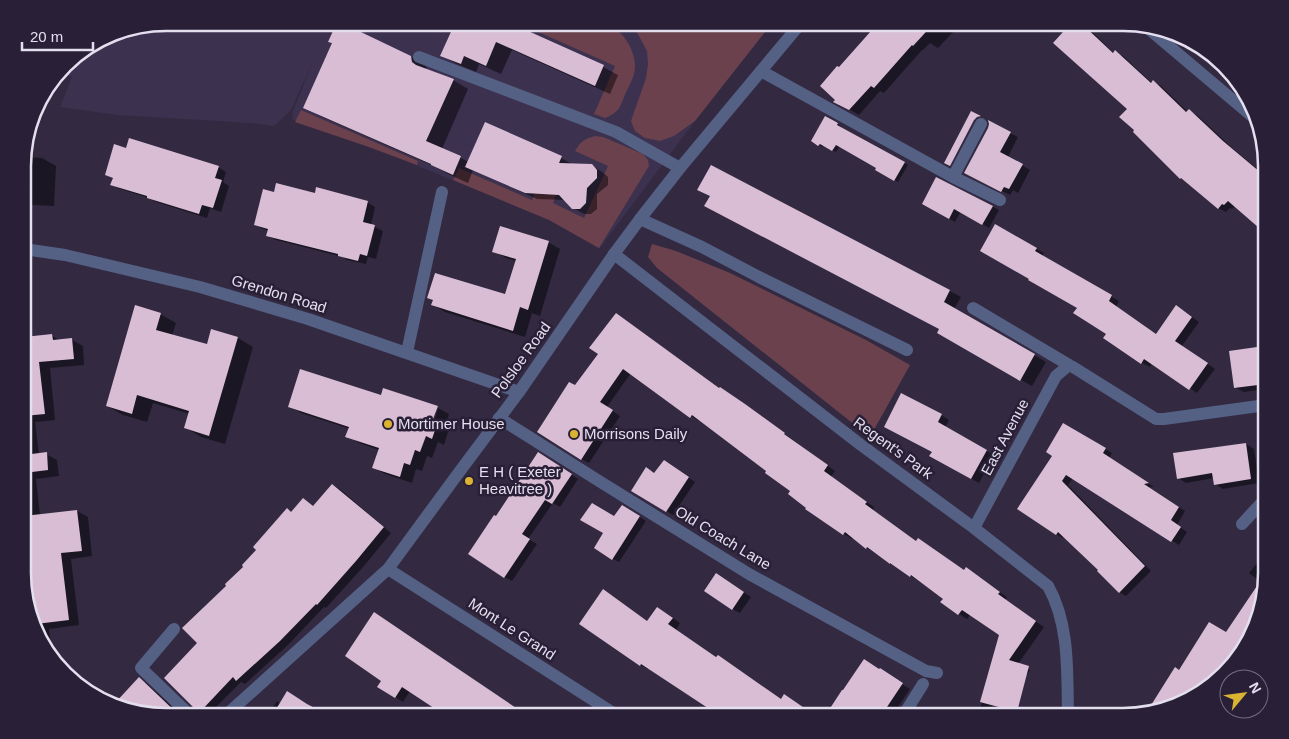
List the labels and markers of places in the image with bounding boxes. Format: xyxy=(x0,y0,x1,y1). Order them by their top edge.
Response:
place label: Mortimer House xyxy=(398,415,505,432)
marker: Mortimer House xyxy=(382,418,394,430)
place label: Morrisons Daily xyxy=(584,425,688,442)
marker: Morrisons Daily xyxy=(568,428,580,440)
place label: E H ( Exeter Heavitree ) xyxy=(479,463,561,497)
marker: E H ( Exeter Heavitree ) xyxy=(463,475,475,487)

